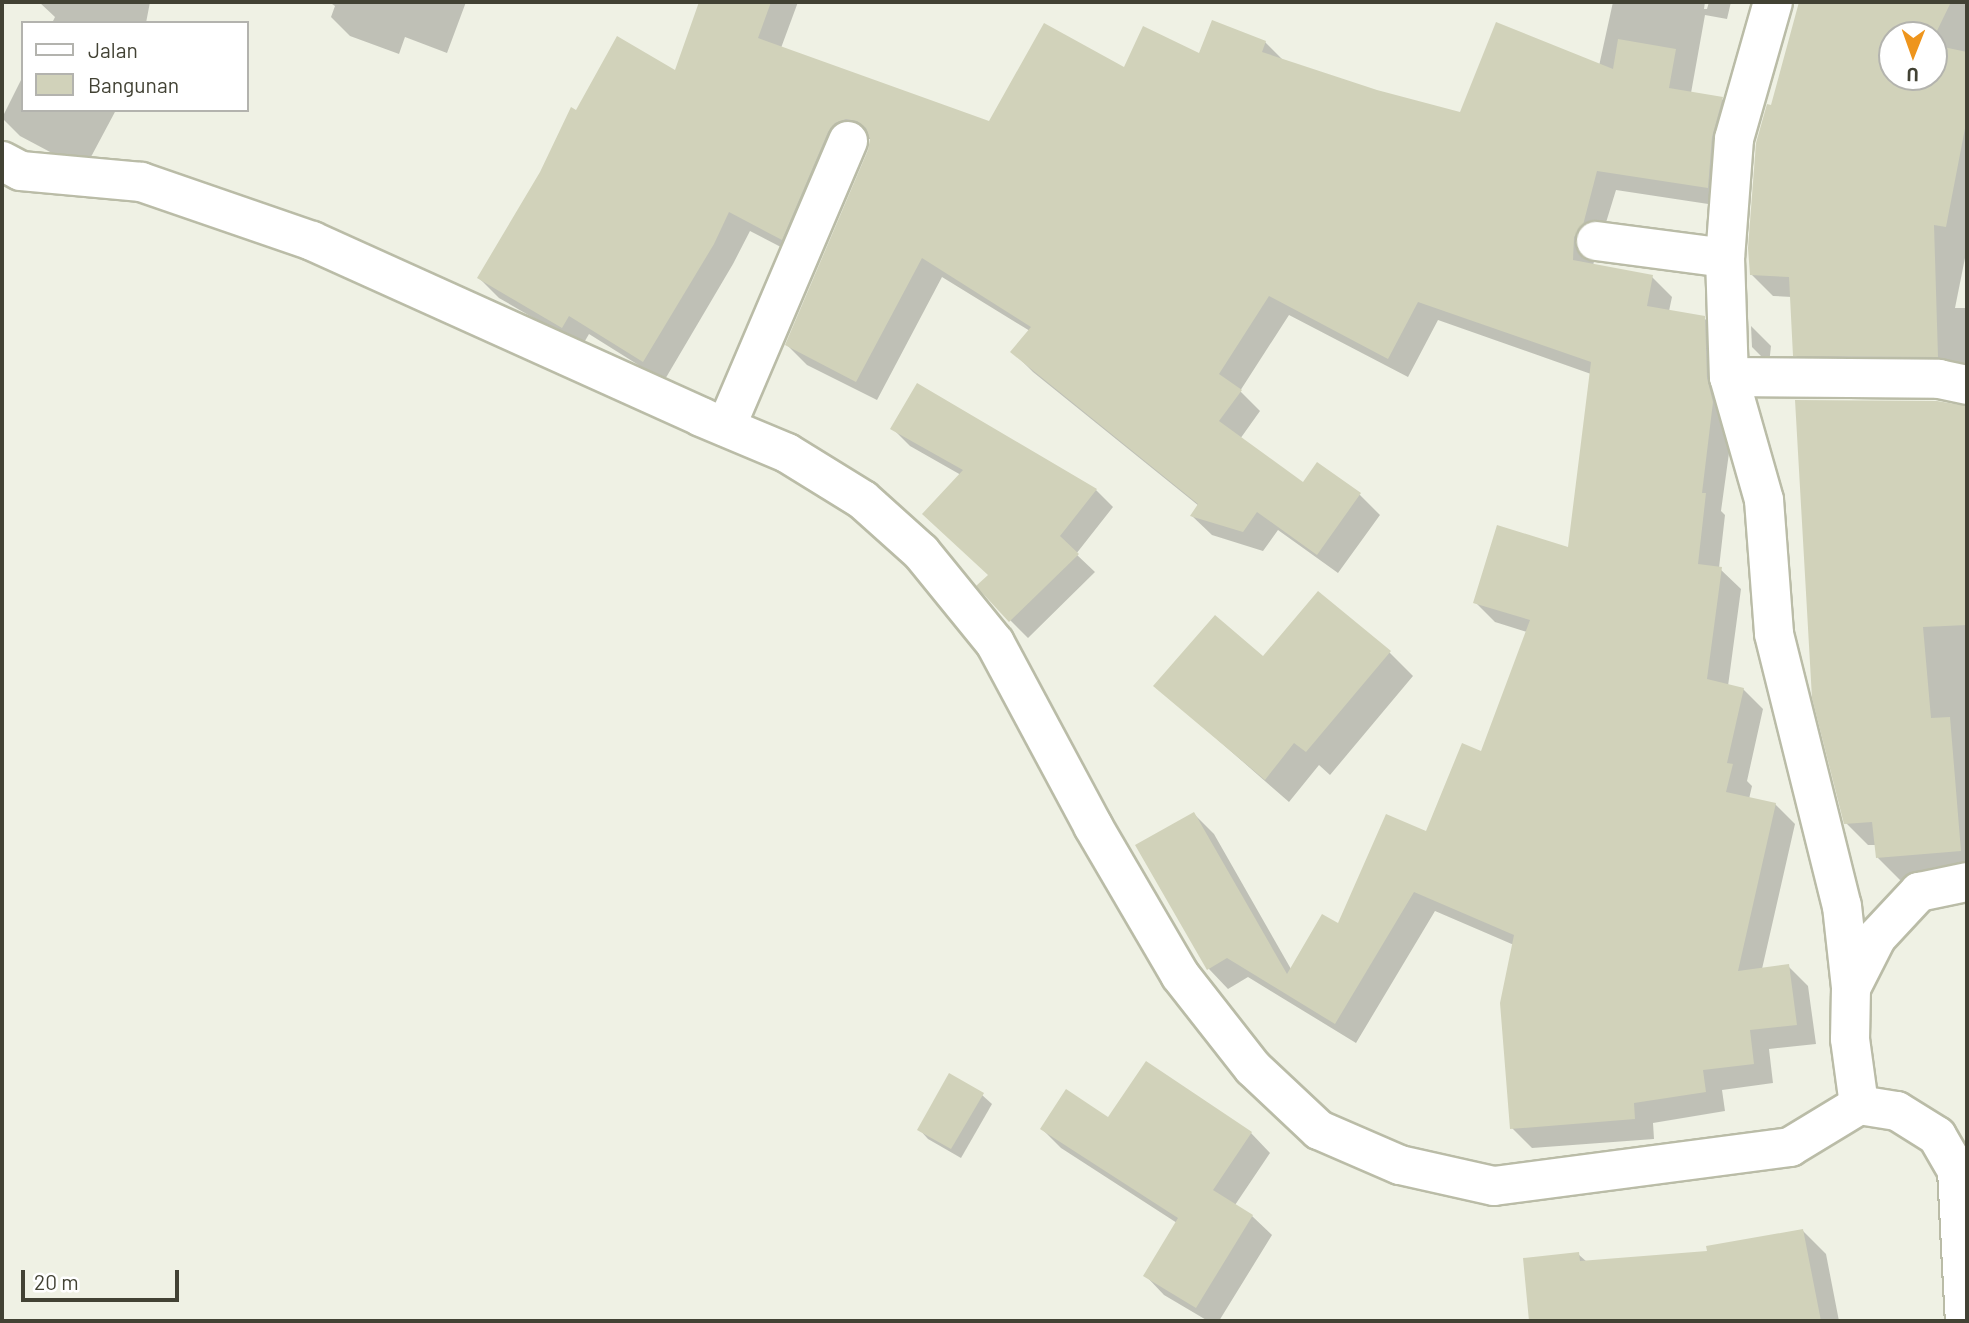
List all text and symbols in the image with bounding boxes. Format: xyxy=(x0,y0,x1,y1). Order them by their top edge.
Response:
legend xyxy=(21,21,248,112)
north arrow xyxy=(1878,21,1948,91)
text: Jalan xyxy=(88,37,138,62)
text: U xyxy=(1906,64,1919,87)
text: Bangunan xyxy=(88,72,179,97)
scale bar xyxy=(24,1256,182,1300)
text: 20 m xyxy=(34,1269,79,1294)

